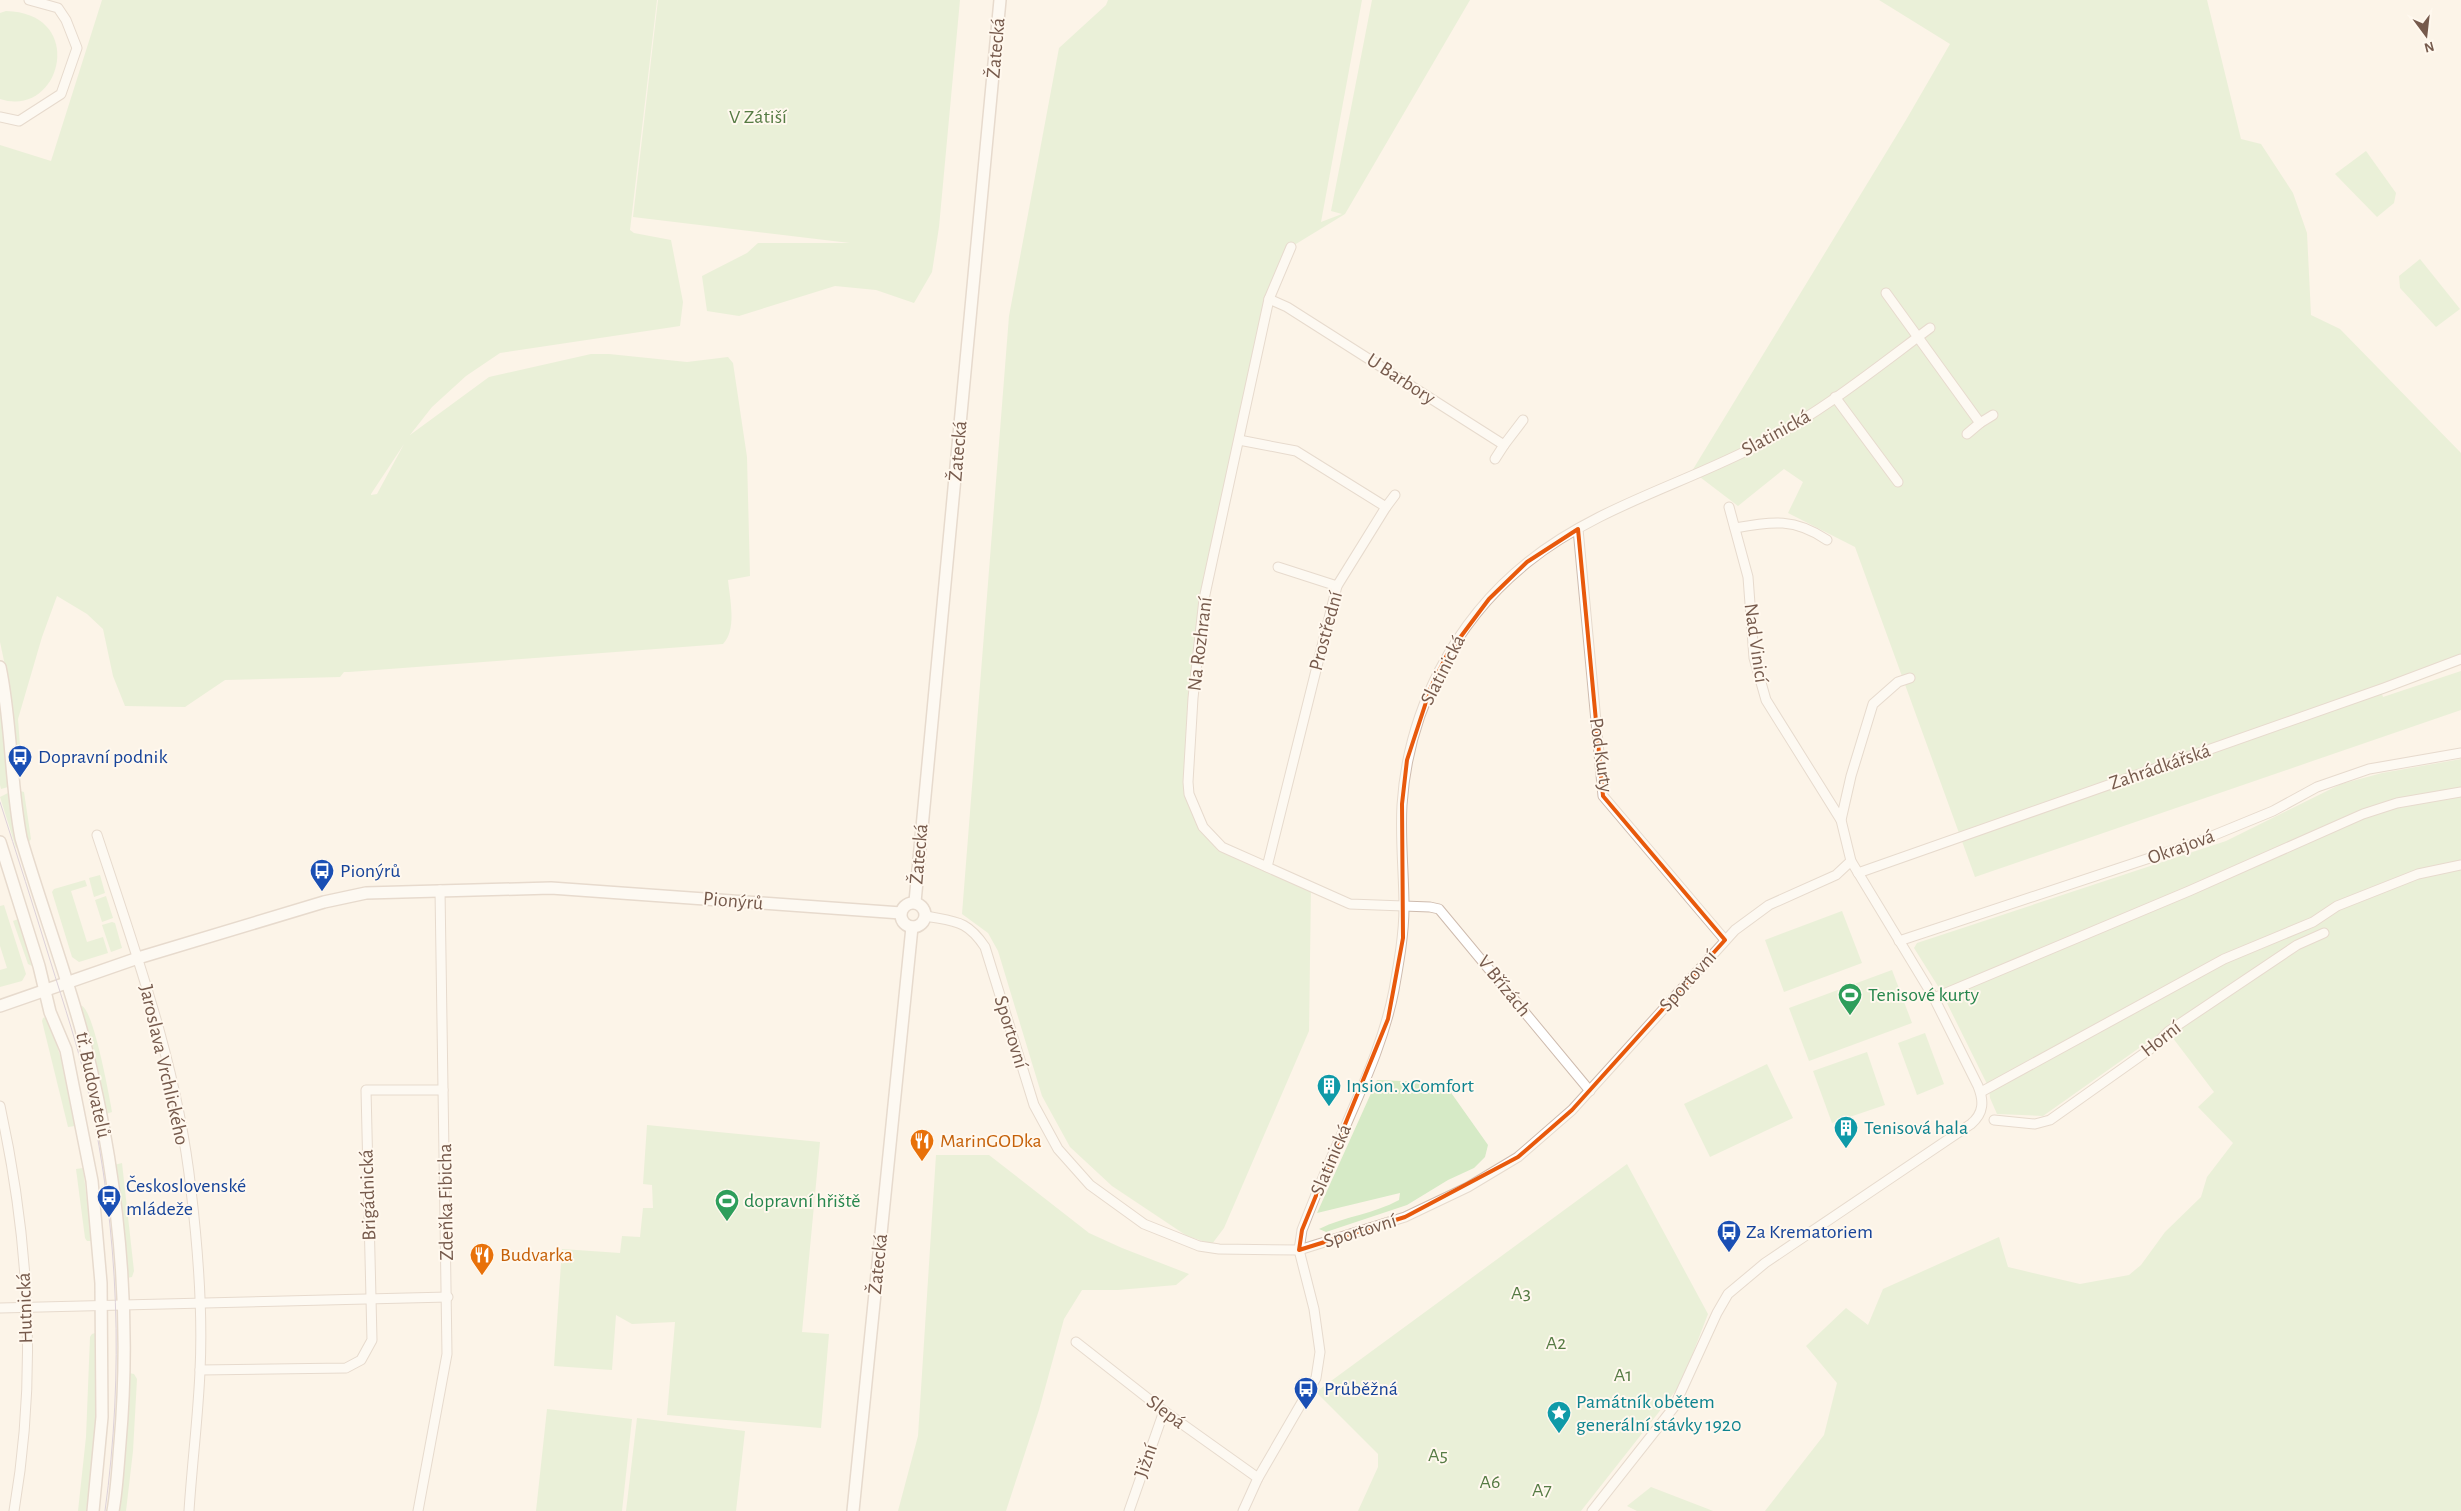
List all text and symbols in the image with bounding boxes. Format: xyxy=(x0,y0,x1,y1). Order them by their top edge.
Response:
north arrow xyxy=(2401,10,2451,60)
street label: Žatecká xyxy=(982,17,1009,79)
text: N xyxy=(2423,39,2436,55)
park label: V Zátiší xyxy=(729,107,787,127)
street label: U Barbory xyxy=(1363,350,1439,409)
street label: Slatinická xyxy=(1738,406,1814,460)
street label: Žatecká xyxy=(944,420,971,482)
street label: Prostřední xyxy=(1306,589,1346,673)
street label: Na Rozhraní xyxy=(1184,596,1216,692)
street label: Nad Vinicí xyxy=(1741,602,1771,684)
street label: Slatinická xyxy=(1417,632,1469,708)
street label: Pod Kurty xyxy=(1586,716,1616,794)
street label: Zahrádkářská xyxy=(2107,740,2213,794)
bus stop icon: Dopravní podnik xyxy=(7,744,33,778)
place label: Dopravní podnik xyxy=(38,747,168,767)
street label: Žatecká xyxy=(905,823,932,885)
street label: Okrajová xyxy=(2145,826,2217,868)
bus stop icon: Pionýrů xyxy=(309,858,335,892)
place label: Pionýrů xyxy=(340,861,400,881)
street label: Pionýrů xyxy=(702,888,764,914)
street label: Sportovní xyxy=(1655,946,1721,1016)
street label: V Břízách xyxy=(1474,952,1534,1020)
sports icon: Tenisové kurty xyxy=(1837,982,1863,1016)
street label: Jaroslava Vrchlického xyxy=(136,983,192,1147)
place label: Tenisové kurty xyxy=(1868,985,1979,1005)
street label: Sportovní xyxy=(990,993,1032,1071)
street label: Horní xyxy=(2137,1017,2185,1061)
street label: tř. Budovatelů xyxy=(72,1030,114,1140)
building icon: Insion. xComfort xyxy=(1316,1073,1342,1107)
place label: Insion. xComfort xyxy=(1346,1076,1474,1096)
building icon: Tenisová hala xyxy=(1833,1115,1859,1149)
place label: Tenisová hala xyxy=(1864,1118,1968,1138)
street label: Slatinická xyxy=(1307,1121,1355,1199)
restaurant icon: MarinGODka xyxy=(909,1128,935,1162)
place label: MarinGODka xyxy=(940,1131,1042,1151)
street label: Zdeňka Fibicha xyxy=(435,1143,457,1261)
street label: Brigádnická xyxy=(356,1149,380,1241)
place label: Československé mládeže xyxy=(126,1175,246,1219)
bus stop icon: Československé mládeže xyxy=(96,1184,122,1218)
sports icon: dopravní hřiště xyxy=(714,1188,740,1222)
place label: dopravní hřiště xyxy=(744,1191,861,1211)
street label: Sportovní xyxy=(1321,1210,1399,1252)
bus stop icon: Za Krematoriem xyxy=(1716,1219,1742,1253)
place label: Za Krematoriem xyxy=(1746,1222,1873,1242)
street label: Žatecká xyxy=(864,1233,891,1295)
restaurant icon: Budvarka xyxy=(469,1242,495,1276)
place label: Budvarka xyxy=(500,1245,573,1265)
street label: Hutnická xyxy=(14,1272,36,1344)
park label: A3 xyxy=(1511,1283,1531,1303)
park label: A2 xyxy=(1546,1333,1566,1353)
park label: A1 xyxy=(1614,1365,1632,1385)
bus stop icon: Průběžná xyxy=(1293,1376,1319,1410)
place label: Průběžná xyxy=(1324,1379,1398,1399)
street label: Slepá xyxy=(1143,1391,1189,1433)
place label: Památník obětem generální stávky 1920 xyxy=(1576,1392,1742,1435)
place icon: Památník obětem generální stávky 1920 xyxy=(1546,1400,1572,1434)
street label: Jižní xyxy=(1131,1441,1161,1481)
park label: A5 xyxy=(1428,1445,1448,1465)
park label: A6 xyxy=(1480,1472,1500,1492)
park label: A7 xyxy=(1532,1480,1552,1500)

